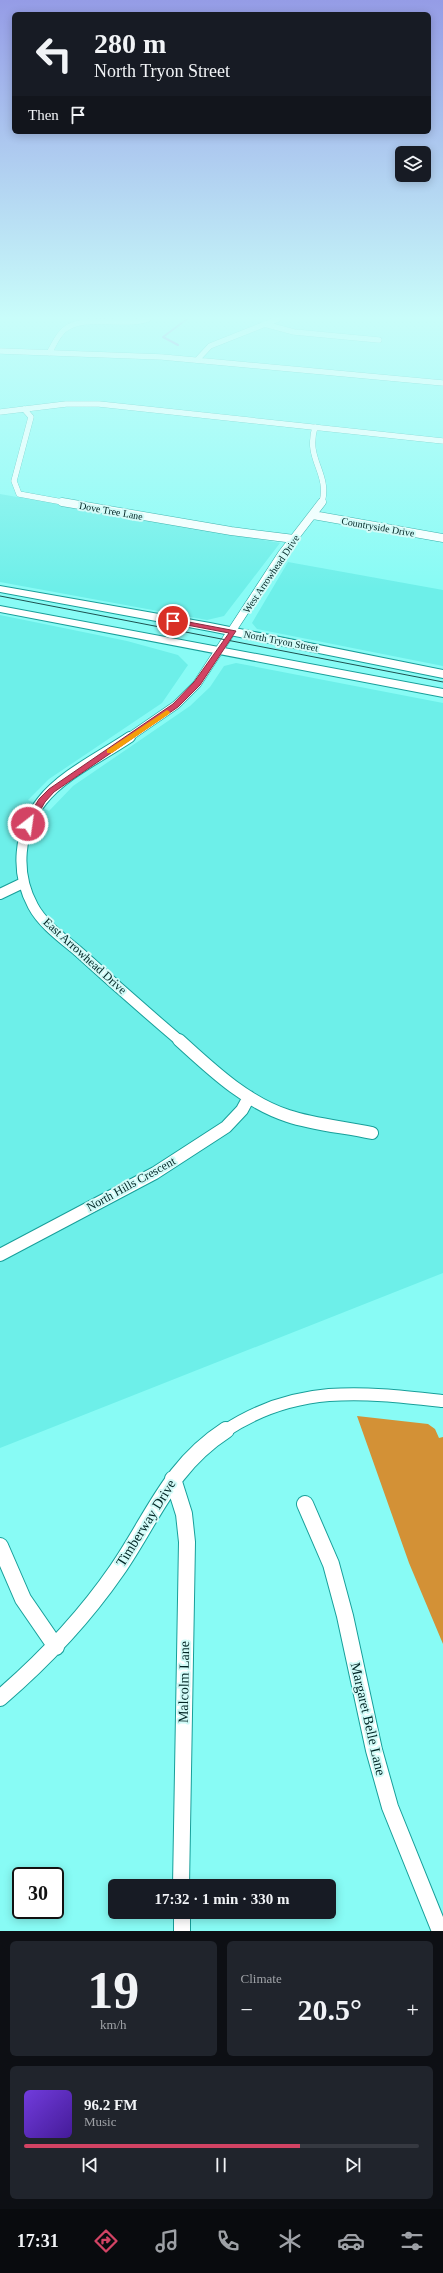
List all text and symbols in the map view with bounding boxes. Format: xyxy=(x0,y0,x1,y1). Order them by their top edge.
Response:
icon: left xyxy=(28,28,80,80)
text: 280 m xyxy=(94,28,166,59)
text: North Tryon Street xyxy=(94,61,230,81)
icon: arrive xyxy=(67,104,89,126)
text: Then xyxy=(28,107,59,123)
map controls xyxy=(395,146,431,182)
button: layers xyxy=(395,146,431,182)
street label: Dove Tree Lane xyxy=(78,500,144,522)
street label: Countryside Drive xyxy=(341,515,416,539)
street label: West Arrowhead Drive xyxy=(241,532,302,615)
pin xyxy=(156,604,190,638)
icon: arrive xyxy=(162,610,184,632)
street label: North Tryon Street xyxy=(243,628,319,654)
position arrow xyxy=(7,803,49,845)
street label: East Arrowhead Drive xyxy=(40,915,130,997)
street label: North Hills Crescent xyxy=(84,1153,178,1214)
street label: Timberway Drive xyxy=(113,1477,179,1569)
street label: Malcolm Lane xyxy=(176,1641,192,1723)
street label: Margaret Belle Lane xyxy=(348,1661,388,1777)
speed limit sign: 30 xyxy=(12,1867,64,1919)
text: 17:32 · 1 min · 330 m xyxy=(155,1891,290,1907)
text: 19 xyxy=(87,1962,139,2019)
text: Climate xyxy=(241,1971,282,1986)
text: 20.5° xyxy=(298,1993,362,2026)
text: − xyxy=(241,1997,253,2022)
text: + xyxy=(407,1997,419,2022)
text: km/h xyxy=(100,2017,127,2032)
text: 96.2 FM xyxy=(84,2097,137,2113)
text: Music xyxy=(84,2114,117,2129)
icon: previous xyxy=(79,2154,101,2176)
icon: pause xyxy=(210,2154,232,2176)
icon: next xyxy=(342,2154,364,2176)
icon: directions xyxy=(92,2227,120,2255)
icon: music xyxy=(153,2227,181,2255)
icon: phone xyxy=(214,2227,242,2255)
icon: climate xyxy=(276,2227,304,2255)
icon: car xyxy=(337,2227,365,2255)
icon: filters xyxy=(398,2227,426,2255)
text: 17:31 xyxy=(17,2231,59,2251)

